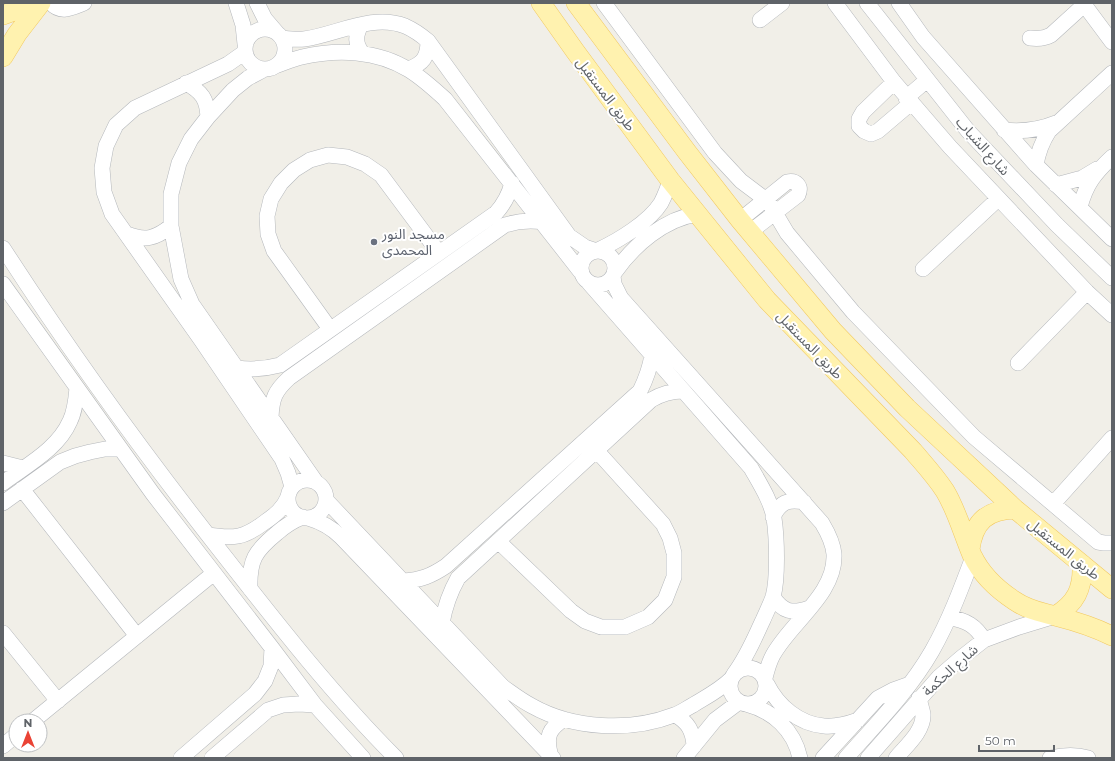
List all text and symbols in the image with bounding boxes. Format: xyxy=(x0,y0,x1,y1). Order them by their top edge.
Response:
street label: طريق المستقبل xyxy=(572,53,640,135)
street label: شارع الشباب xyxy=(951,113,1014,180)
place label: مسجد النور المحمدى xyxy=(381,225,445,259)
marker: مسجد النور المحمدى xyxy=(369,237,379,247)
street label: طريق المستقبل xyxy=(772,307,847,384)
street label: طريق المستقبل xyxy=(1024,514,1104,584)
street label: شارع الحكمة xyxy=(918,640,983,701)
north arrow xyxy=(8,713,48,753)
text: N xyxy=(24,716,32,730)
scale bar xyxy=(979,727,1054,753)
text: 50 m xyxy=(985,733,1016,748)

